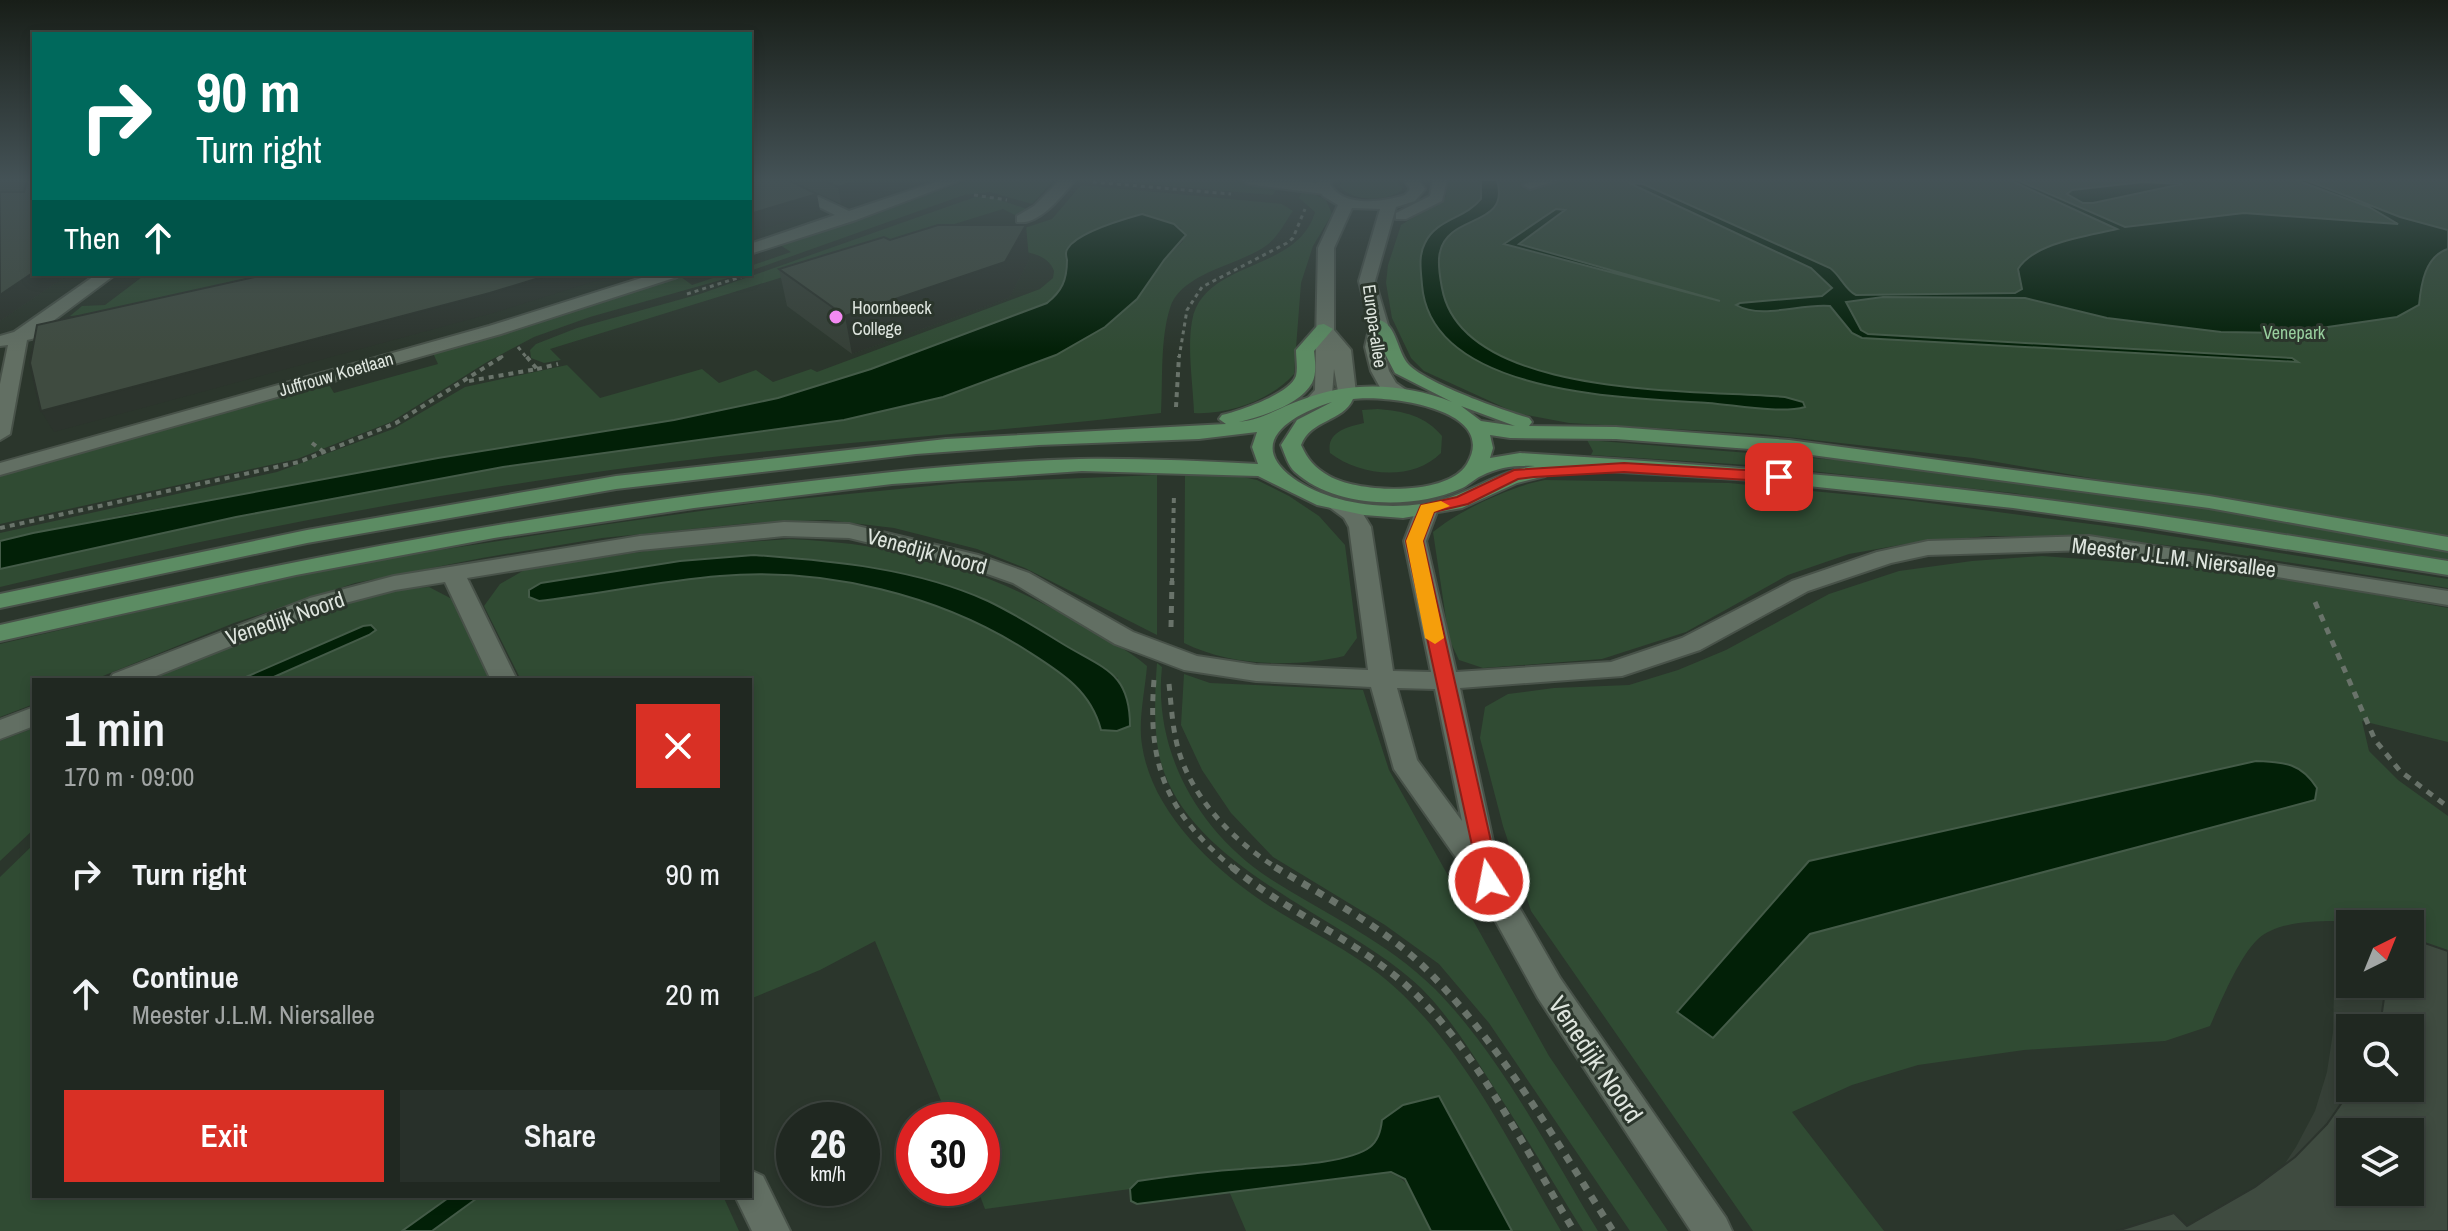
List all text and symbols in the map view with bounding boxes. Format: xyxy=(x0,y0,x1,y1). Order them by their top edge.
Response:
text: 90 m xyxy=(196,54,301,129)
icon: right xyxy=(64,64,168,168)
text: Turn right xyxy=(196,126,321,174)
icon: ahead xyxy=(136,216,180,260)
text: Then xyxy=(64,218,120,258)
street label: Europa-allee xyxy=(1357,283,1393,369)
place label: Hoornbeeck College xyxy=(852,295,932,341)
marker: Hoornbeeck College xyxy=(827,308,845,326)
park label: Venepark xyxy=(2263,320,2326,345)
street label: Juffrouw Koetlaan xyxy=(276,346,396,402)
pin xyxy=(1745,443,1813,511)
icon: arrive xyxy=(1757,455,1801,499)
street label: Venedijk Noord xyxy=(864,521,990,581)
street label: Meester J.L.M. Niersallee xyxy=(2070,530,2278,584)
street label: Venedijk Noord xyxy=(222,584,348,652)
text: 1 min xyxy=(64,696,165,761)
button: close xyxy=(636,704,720,788)
text: 170 m · 09:00 xyxy=(64,759,194,794)
position arrow xyxy=(1447,839,1531,923)
icon: right xyxy=(64,852,108,896)
text: Turn right xyxy=(132,854,246,894)
text: 90 m xyxy=(665,854,720,894)
north arrow xyxy=(2336,910,2424,998)
map controls xyxy=(2336,910,2424,1206)
text: Continue xyxy=(132,957,239,997)
icon: ahead xyxy=(64,972,108,1016)
text: 20 m xyxy=(665,974,720,1014)
street label: Venedijk Noord xyxy=(1541,989,1651,1129)
text: Meester J.L.M. Niersallee xyxy=(132,997,375,1032)
button: search xyxy=(2336,1014,2424,1102)
button: Exit xyxy=(64,1090,384,1182)
button: Share xyxy=(400,1090,720,1182)
speed limit sign: 30 xyxy=(896,1102,1000,1206)
text: 26 xyxy=(810,1117,846,1170)
button: layers xyxy=(2336,1118,2424,1206)
text: km/h xyxy=(810,1160,846,1187)

